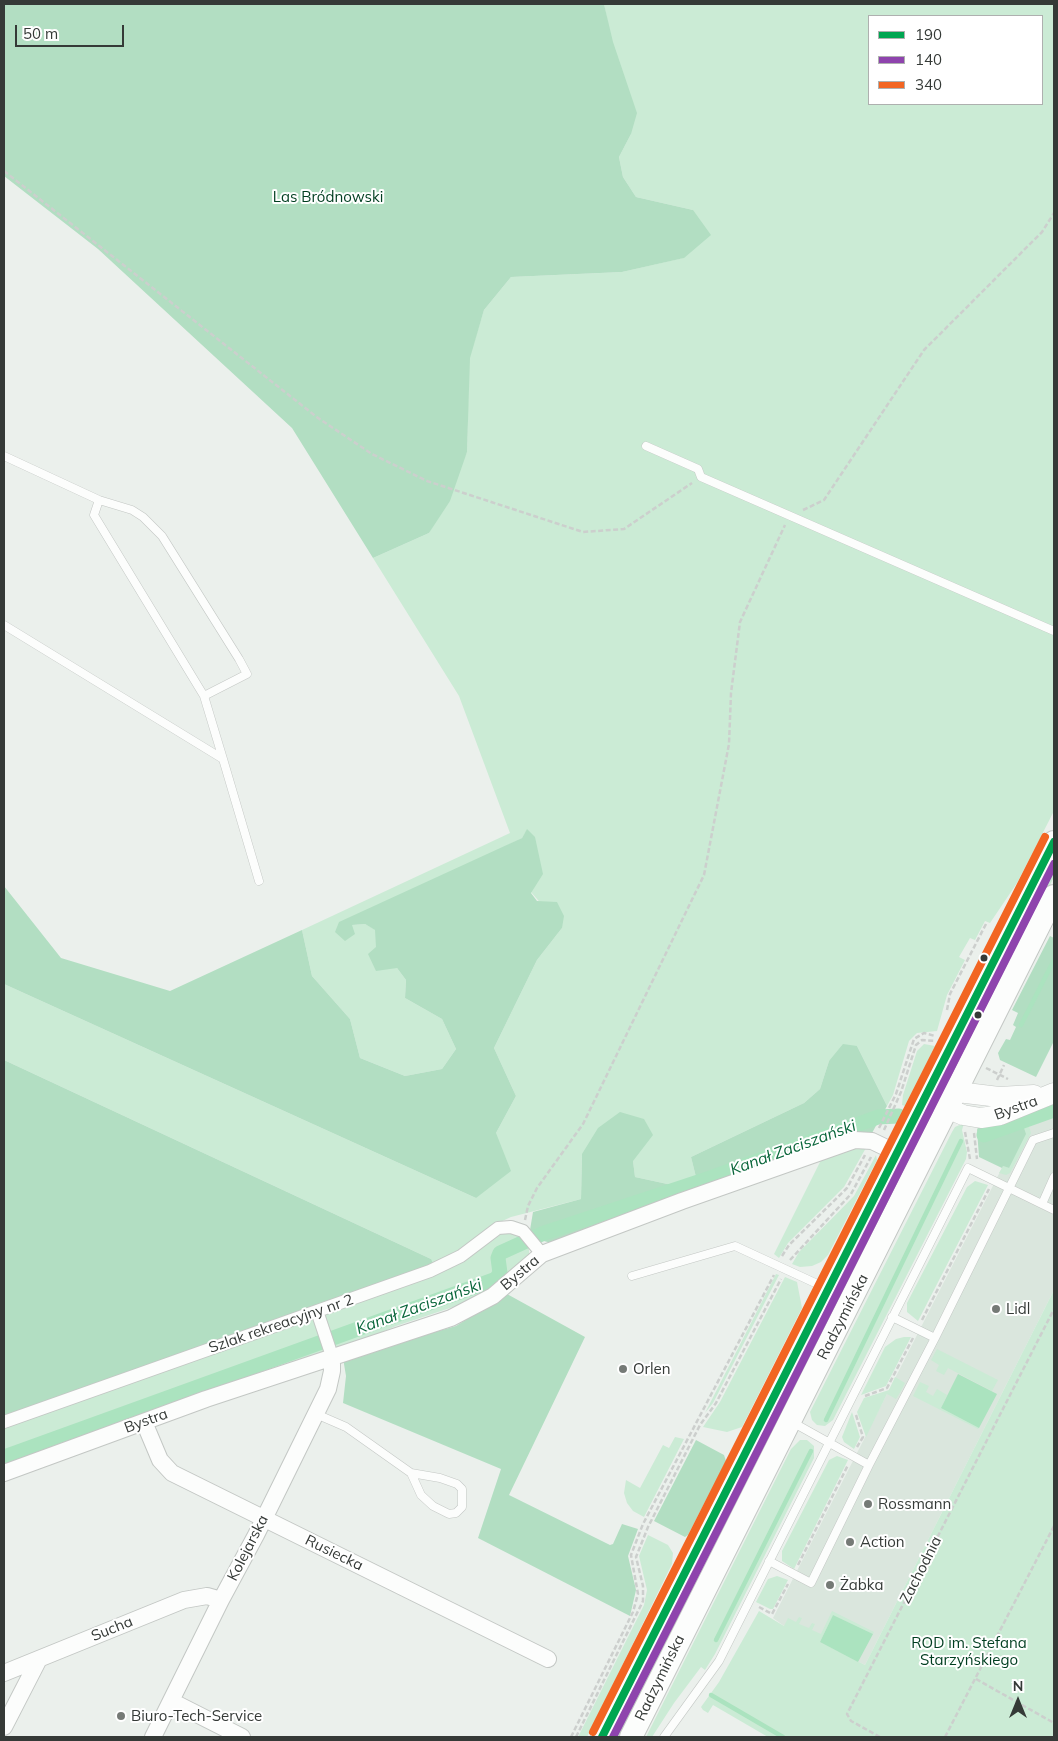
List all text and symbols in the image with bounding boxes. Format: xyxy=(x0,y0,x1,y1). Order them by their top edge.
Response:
scale bar xyxy=(18,15,126,47)
legend xyxy=(868,15,1043,105)
text: 50 m xyxy=(23,24,58,43)
text: 190 xyxy=(915,25,942,44)
text: 140 xyxy=(915,50,942,69)
text: 340 xyxy=(915,75,942,94)
park label: Las Bródnowski xyxy=(273,188,383,206)
unlabelled marker xyxy=(979,953,989,963)
unlabelled marker xyxy=(973,1010,983,1020)
street label: Bystra xyxy=(992,1092,1040,1124)
water label: Kanał Zaciszański xyxy=(727,1116,859,1180)
street label: Bystra xyxy=(497,1252,543,1294)
street label: Radzymińska xyxy=(814,1271,872,1363)
water label: Kanał Zaciszański xyxy=(353,1275,485,1339)
street label: Szlak rekreacyjny nr 2 xyxy=(206,1291,356,1357)
place label: Lidl xyxy=(1006,1300,1030,1318)
marker: Lidl xyxy=(990,1303,1002,1315)
place label: Orlen xyxy=(633,1360,671,1378)
marker: Orlen xyxy=(617,1363,629,1375)
street label: Bystra xyxy=(122,1405,170,1437)
place label: Rossmann xyxy=(878,1495,951,1513)
marker: Rossmann xyxy=(862,1498,874,1510)
street label: Kolejarska xyxy=(224,1512,272,1584)
street label: Rusiecka xyxy=(302,1531,366,1575)
place label: Action xyxy=(860,1533,905,1551)
street label: Zachodnia xyxy=(896,1533,946,1607)
marker: Action xyxy=(844,1536,856,1548)
place label: Żabka xyxy=(840,1576,883,1594)
marker: Żabka xyxy=(824,1579,836,1591)
street label: Sucha xyxy=(89,1613,135,1645)
street label: Radzymińska xyxy=(631,1632,689,1724)
park label: ROD im. Stefana Starzyńskiego xyxy=(911,1634,1027,1669)
north arrow xyxy=(993,1676,1043,1726)
text: N xyxy=(1013,1677,1023,1695)
place label: Biuro-Tech-Service xyxy=(131,1707,262,1725)
marker: Biuro-Tech-Service xyxy=(115,1710,127,1722)

